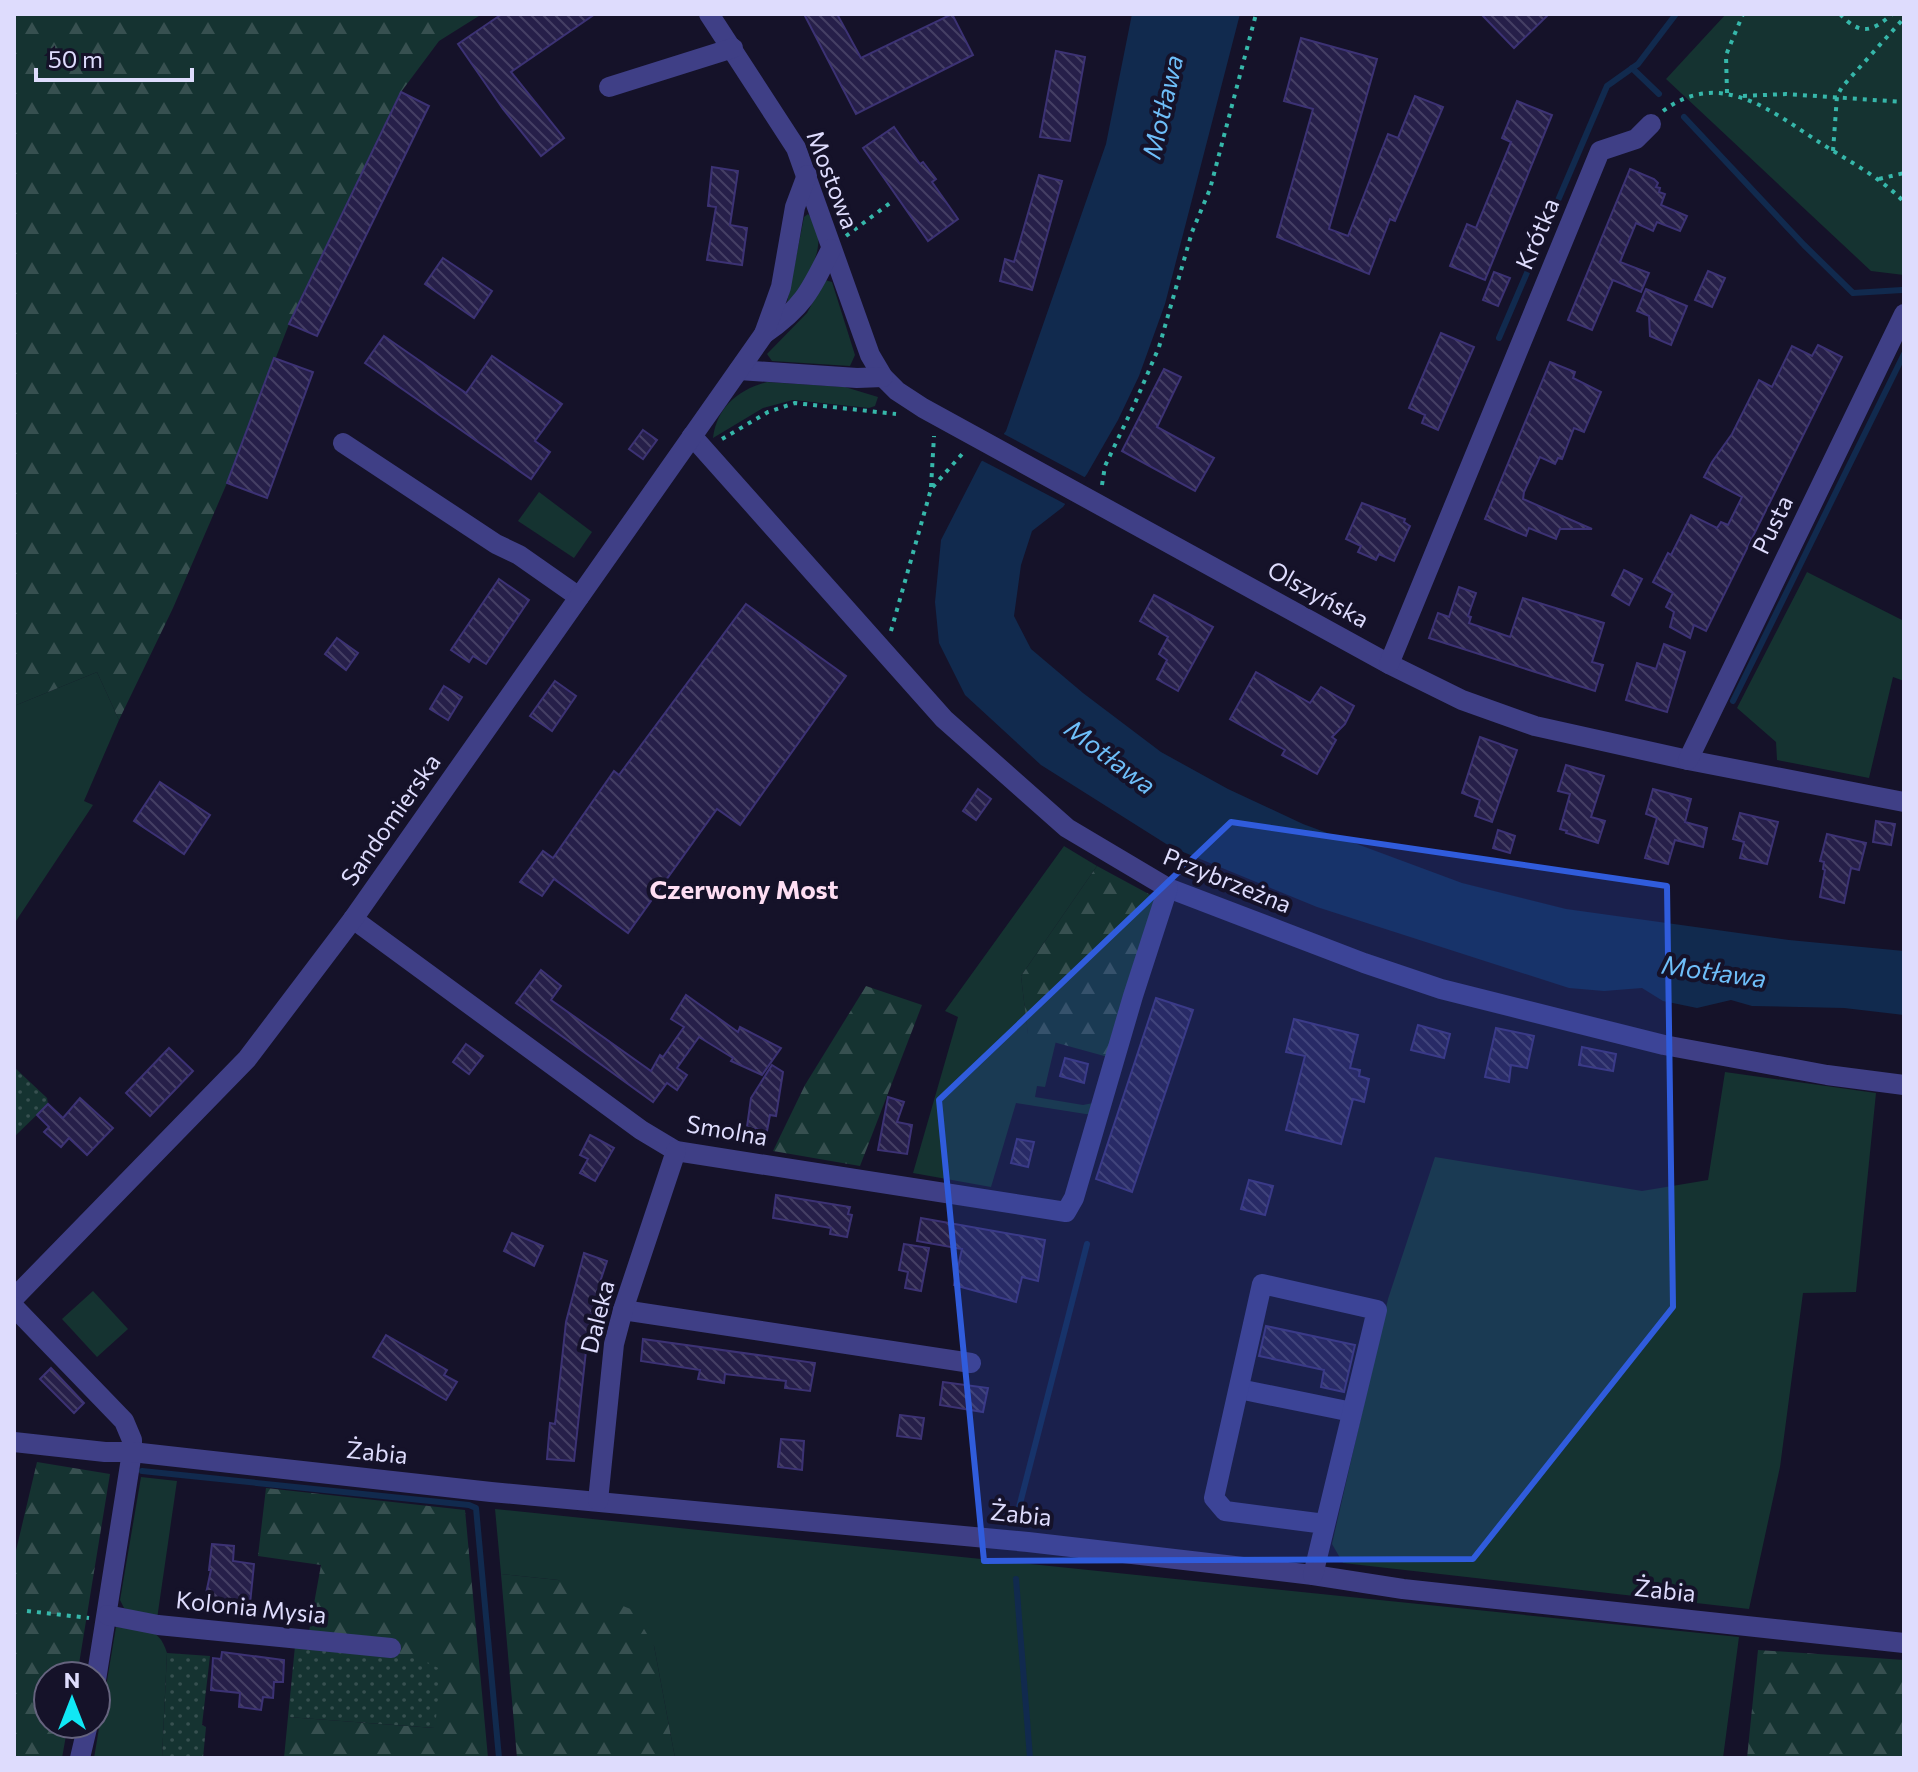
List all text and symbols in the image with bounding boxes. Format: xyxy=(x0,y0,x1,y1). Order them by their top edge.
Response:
scale bar xyxy=(36,32,192,82)
text: 50 m xyxy=(48,44,103,73)
water label: Motława xyxy=(1135,52,1189,162)
street label: Mostowa xyxy=(801,126,865,233)
street label: Krótka xyxy=(1509,193,1565,274)
street label: Pusta xyxy=(1745,490,1798,558)
street label: Olszyńska xyxy=(1263,554,1374,633)
water label: Motława xyxy=(1059,712,1162,800)
street label: Sandomierska xyxy=(334,748,446,891)
street label: Przybrzeżna xyxy=(1159,841,1296,918)
district label: Czerwony Most xyxy=(649,873,839,904)
water label: Motława xyxy=(1660,948,1769,993)
street label: Smolna xyxy=(684,1108,770,1151)
street label: Daleka xyxy=(573,1277,620,1356)
street label: Żabia xyxy=(345,1434,409,1469)
street label: Żabia xyxy=(989,1496,1053,1531)
street label: Żabia xyxy=(1633,1572,1697,1607)
street label: Kolonia Mysia xyxy=(174,1584,328,1629)
north arrow xyxy=(32,1660,112,1740)
text: N xyxy=(64,1666,80,1693)

